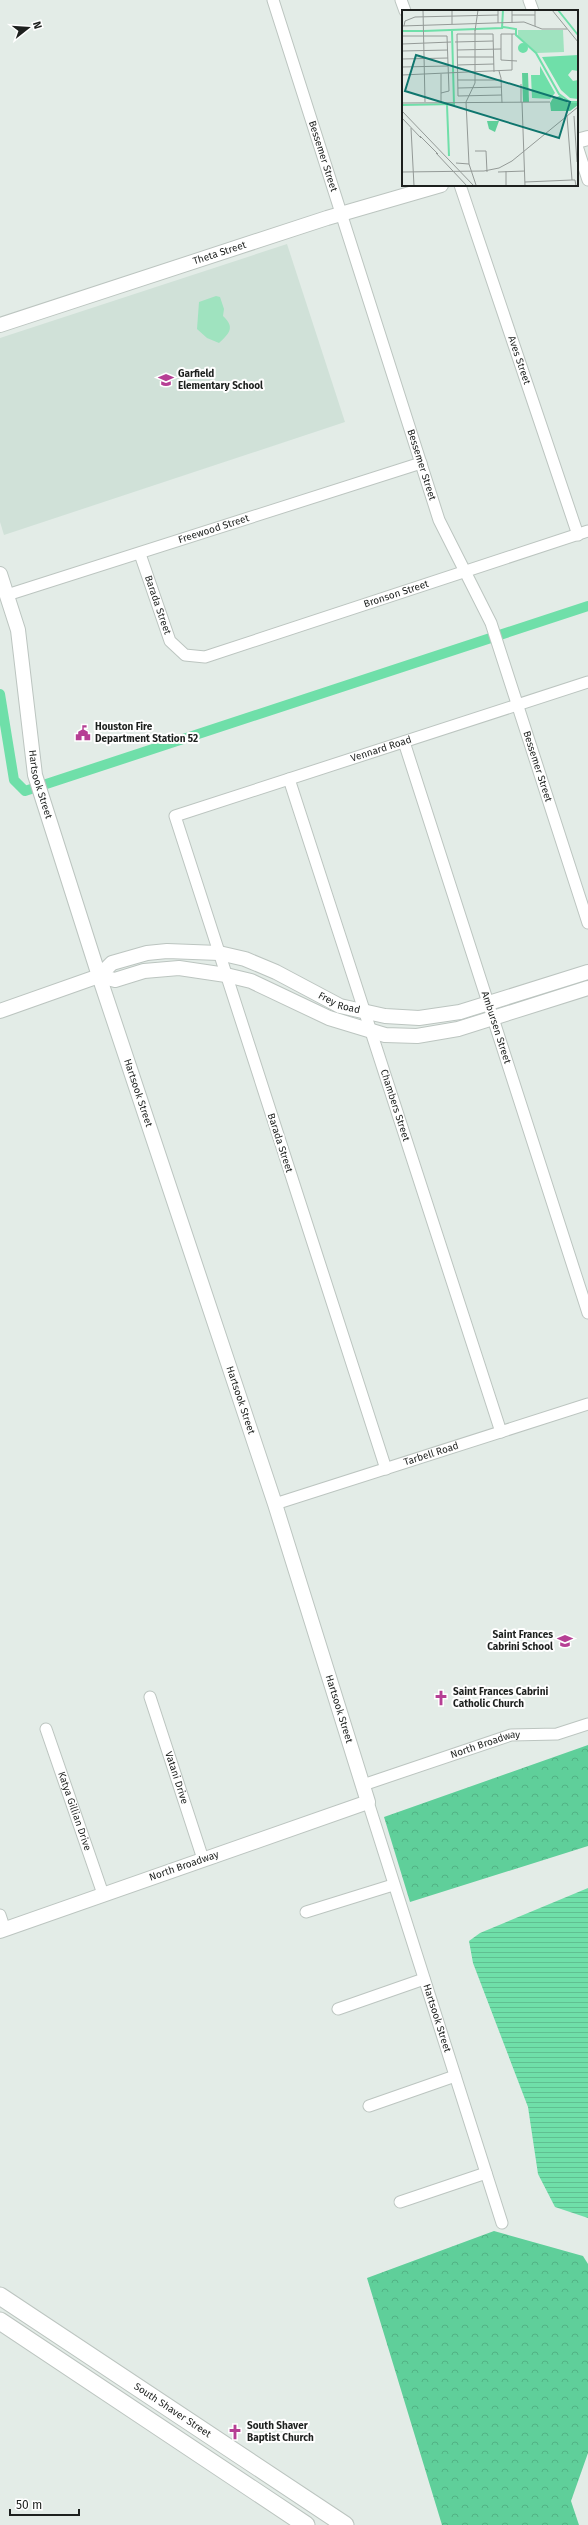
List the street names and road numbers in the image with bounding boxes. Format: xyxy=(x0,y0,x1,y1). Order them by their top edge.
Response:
street label: Bessemer Street xyxy=(306,119,340,194)
street label: Theta Street xyxy=(191,239,248,267)
street label: Aves Street xyxy=(505,334,533,387)
street label: Bessemer Street xyxy=(404,428,438,502)
street label: Freewood Street xyxy=(177,512,251,546)
street label: Barada Street xyxy=(142,574,173,637)
street label: Bronson Street xyxy=(362,578,431,610)
street label: Bessemer Street xyxy=(520,729,555,804)
street label: Vennard Road xyxy=(349,734,413,765)
street label: Hartsook Street xyxy=(26,749,55,821)
street label: Frey Road xyxy=(316,990,361,1016)
street label: Ambursen Street xyxy=(479,990,513,1066)
street label: Hartsook Street xyxy=(121,1057,155,1129)
street label: Chambers Street xyxy=(378,1068,412,1143)
street label: Barada Street xyxy=(265,1112,295,1175)
street label: Hartsook Street xyxy=(223,1365,257,1436)
street label: Tarbell Road xyxy=(402,1440,460,1468)
street label: Hartsook Street xyxy=(323,1673,355,1745)
street label: North Broadway xyxy=(449,1729,520,1761)
street label: Vatani Drive xyxy=(162,1750,191,1806)
street label: Katya Gillian Drive xyxy=(55,1770,94,1852)
street label: North Broadway xyxy=(148,1848,220,1884)
street label: Hartsook Street xyxy=(420,1983,453,2054)
street label: South Shaver Street xyxy=(132,2381,214,2441)

